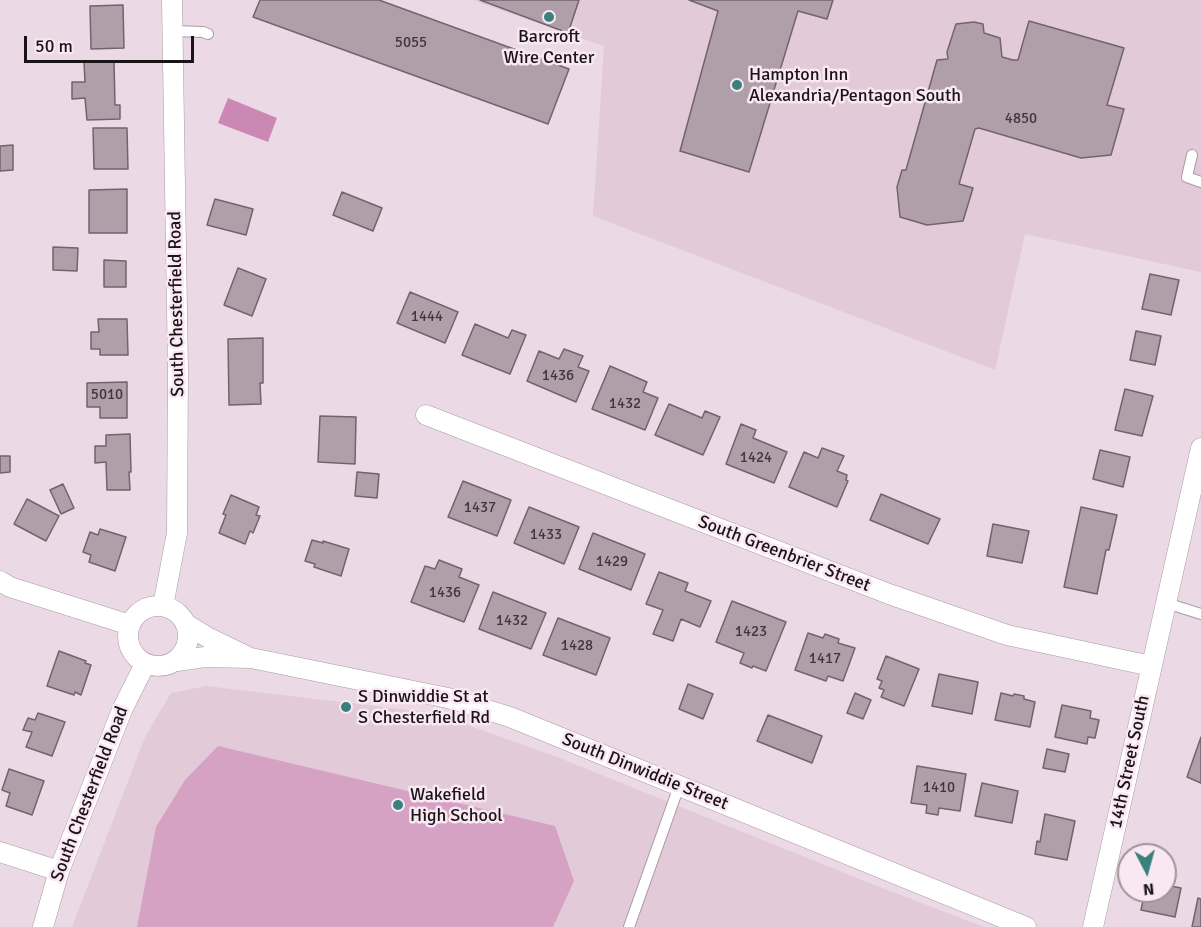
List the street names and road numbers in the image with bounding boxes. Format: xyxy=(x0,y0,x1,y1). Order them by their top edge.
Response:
street label: South Chesterfield Road xyxy=(165,211,189,397)
street label: South Greenbrier Street xyxy=(695,511,873,597)
street label: 14th Street South xyxy=(1105,693,1155,831)
street label: South Chesterfield Road xyxy=(47,703,133,885)
street label: South Dinwiddie Street xyxy=(559,729,731,815)

